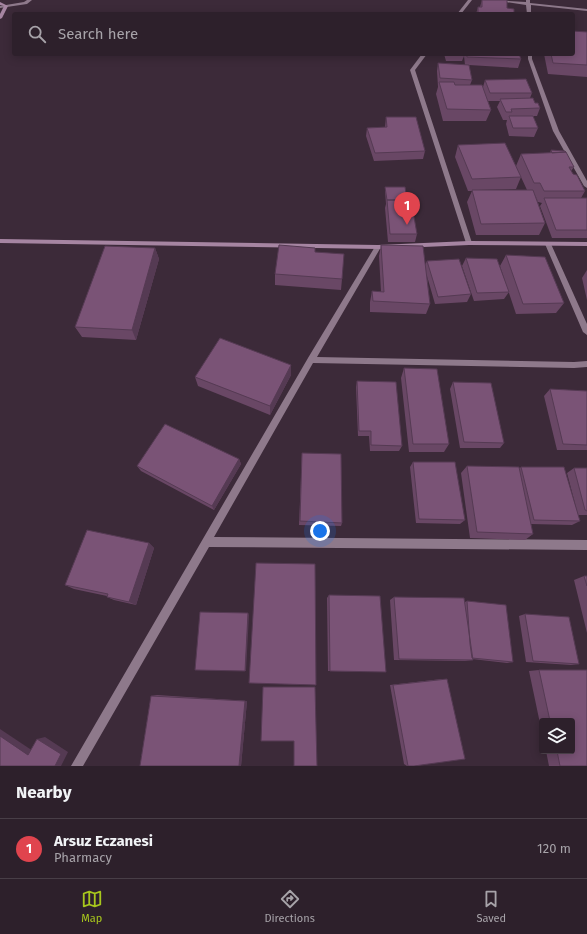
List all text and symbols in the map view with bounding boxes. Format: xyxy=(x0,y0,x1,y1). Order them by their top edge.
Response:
search box xyxy=(12,12,575,56)
icon: search xyxy=(26,23,48,45)
text: Search here xyxy=(58,25,138,43)
pin: 1 xyxy=(394,192,420,225)
your location xyxy=(310,521,330,541)
map controls xyxy=(539,718,575,754)
button: layers xyxy=(539,718,575,754)
text: Nearby xyxy=(16,782,71,803)
text: Arsuz Eczanesi xyxy=(54,832,153,850)
text: 1 xyxy=(26,841,32,856)
text: 120 m xyxy=(537,841,571,856)
text: Pharmacy xyxy=(54,850,112,865)
tab: Map xyxy=(81,888,103,925)
tab: Directions xyxy=(264,888,315,925)
tab: Saved xyxy=(476,888,506,925)

